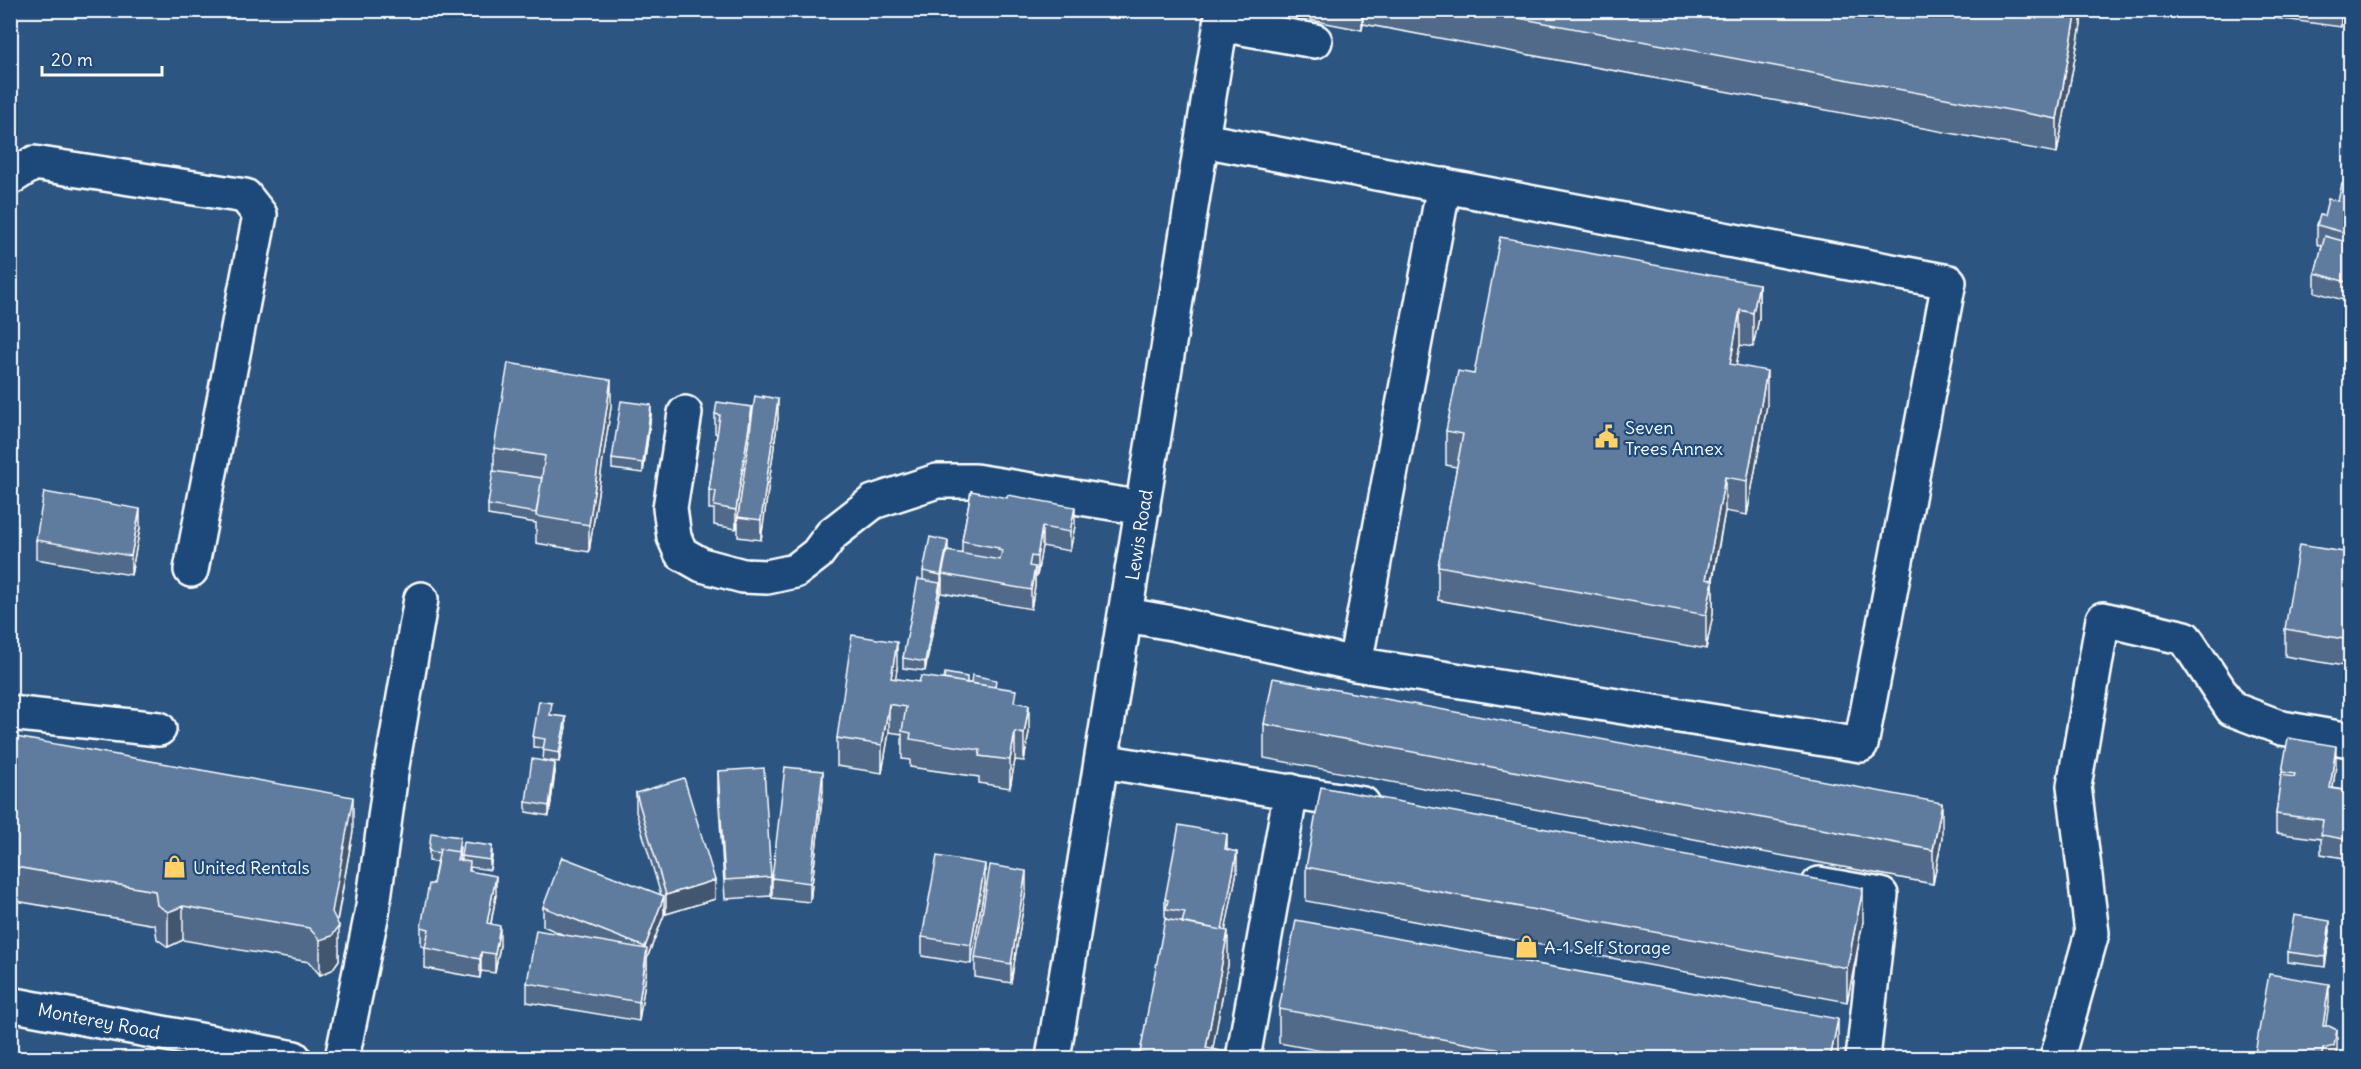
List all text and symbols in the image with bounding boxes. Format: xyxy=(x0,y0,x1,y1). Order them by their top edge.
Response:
scale bar xyxy=(42,39,162,77)
text: 20 m xyxy=(51,48,93,71)
place label: Seven Trees Annex xyxy=(1625,416,1723,460)
public building icon: Seven Trees Annex xyxy=(1594,424,1620,450)
street label: Lewis Road xyxy=(1120,487,1158,582)
shop icon: United Rentals xyxy=(162,854,188,880)
place label: United Rentals xyxy=(193,856,310,879)
shop icon: A-1 Self Storage xyxy=(1513,934,1539,960)
place label: A-1 Self Storage xyxy=(1544,936,1671,959)
street label: Monterey Road xyxy=(36,998,162,1044)

